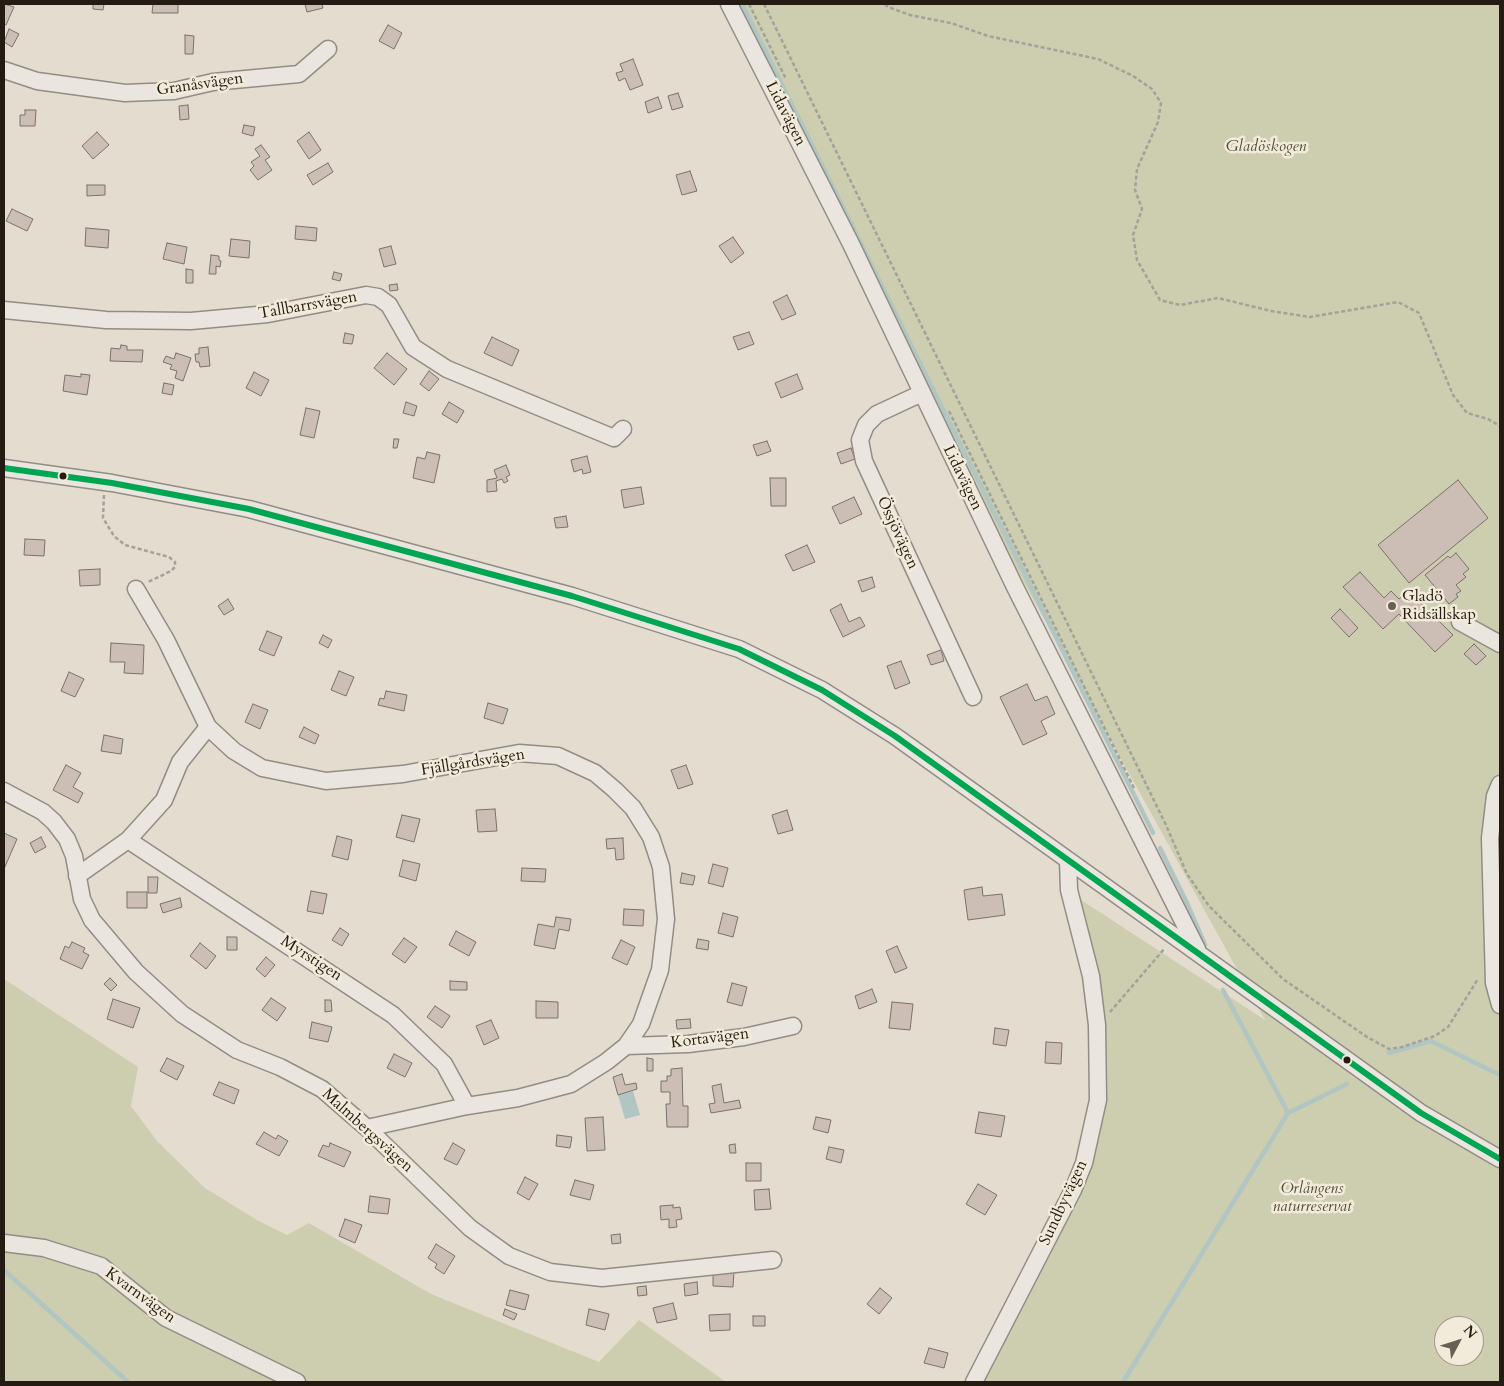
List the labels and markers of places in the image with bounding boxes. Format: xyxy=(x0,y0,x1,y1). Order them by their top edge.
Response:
unlabelled marker xyxy=(58,471,68,481)
place label: Gladö Ridsällskap xyxy=(1402,587,1476,625)
marker: Gladö Ridsällskap xyxy=(1386,600,1398,612)
unlabelled marker xyxy=(1342,1055,1352,1065)

